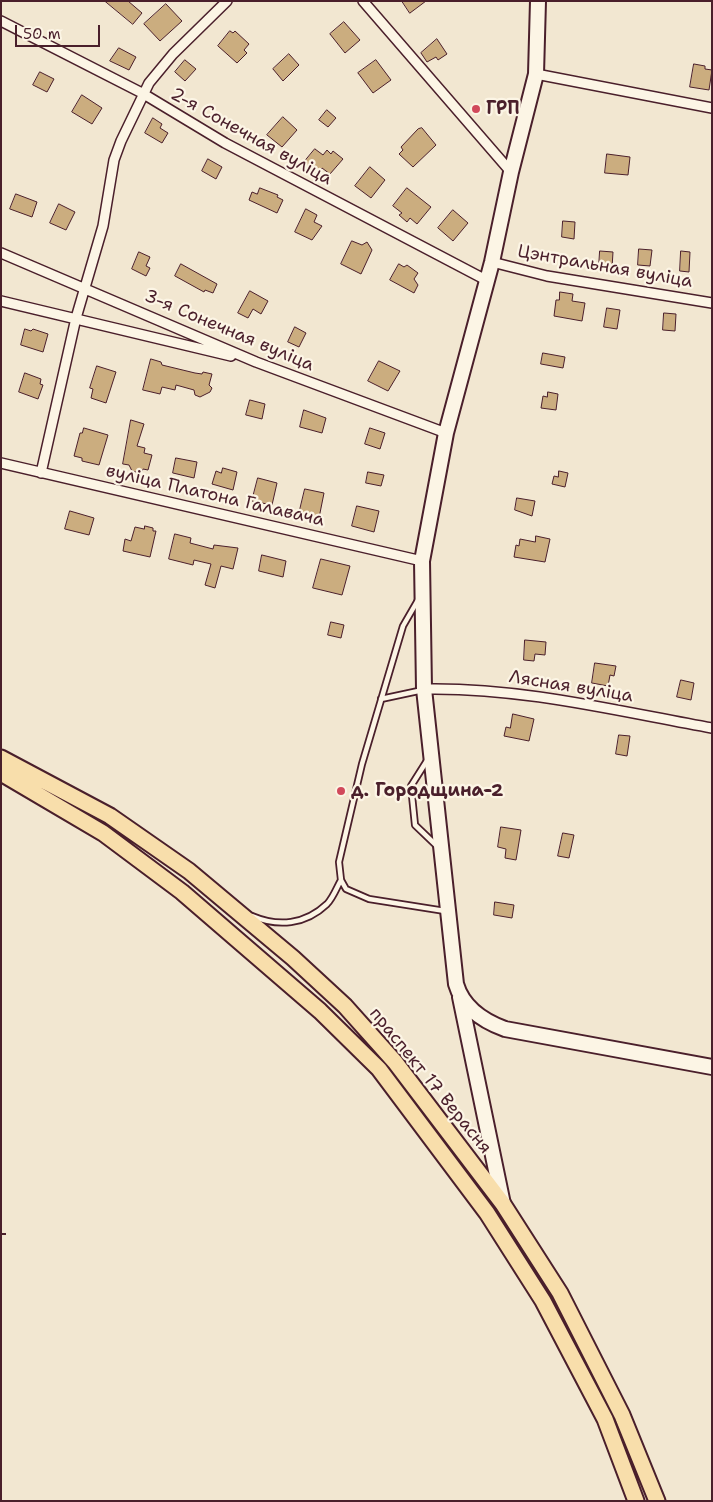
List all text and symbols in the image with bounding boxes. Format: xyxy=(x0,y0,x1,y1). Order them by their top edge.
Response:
scale bar xyxy=(18,15,102,47)
text: 50 m xyxy=(23,24,61,44)
street label: 2-я Сонечная вуліца xyxy=(167,84,335,190)
place label: ГРП xyxy=(486,98,520,120)
marker: ГРП xyxy=(470,103,482,115)
street label: Цэнтральная вуліца xyxy=(516,241,694,293)
street label: 3-я Сонечная вуліца xyxy=(141,285,317,377)
street label: вуліца Платона Галавача xyxy=(104,460,326,532)
street label: Лясная вуліца xyxy=(507,667,635,707)
place label: д. Городщина-2 xyxy=(351,780,503,802)
marker: д. Городщина-2 xyxy=(335,785,347,797)
street label: праспект 17 Верасня xyxy=(364,1003,496,1159)

